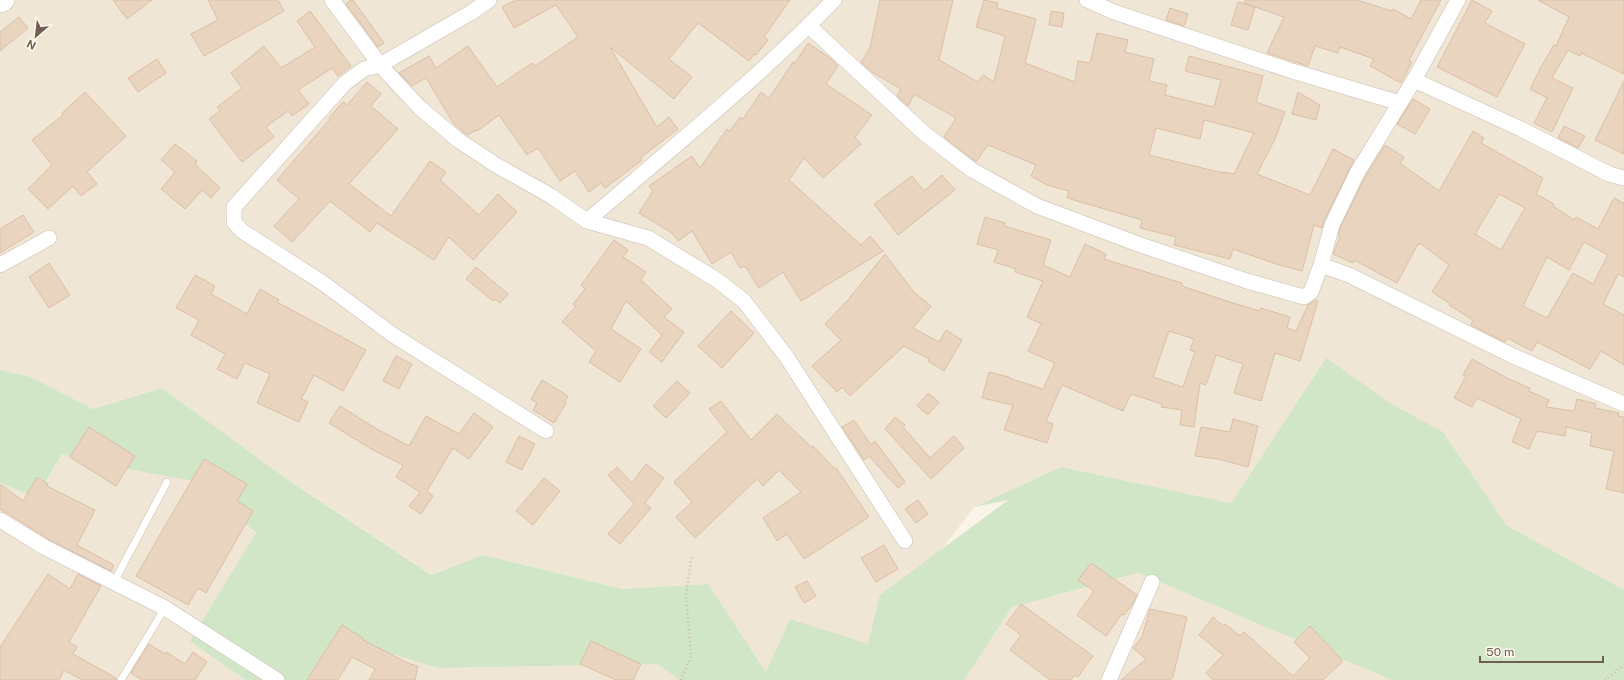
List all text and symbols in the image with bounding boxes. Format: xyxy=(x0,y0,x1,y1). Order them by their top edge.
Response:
north arrow xyxy=(16,16,56,56)
text: N xyxy=(25,38,38,52)
scale bar xyxy=(1480,638,1603,664)
text: 50 m xyxy=(1486,645,1514,659)

